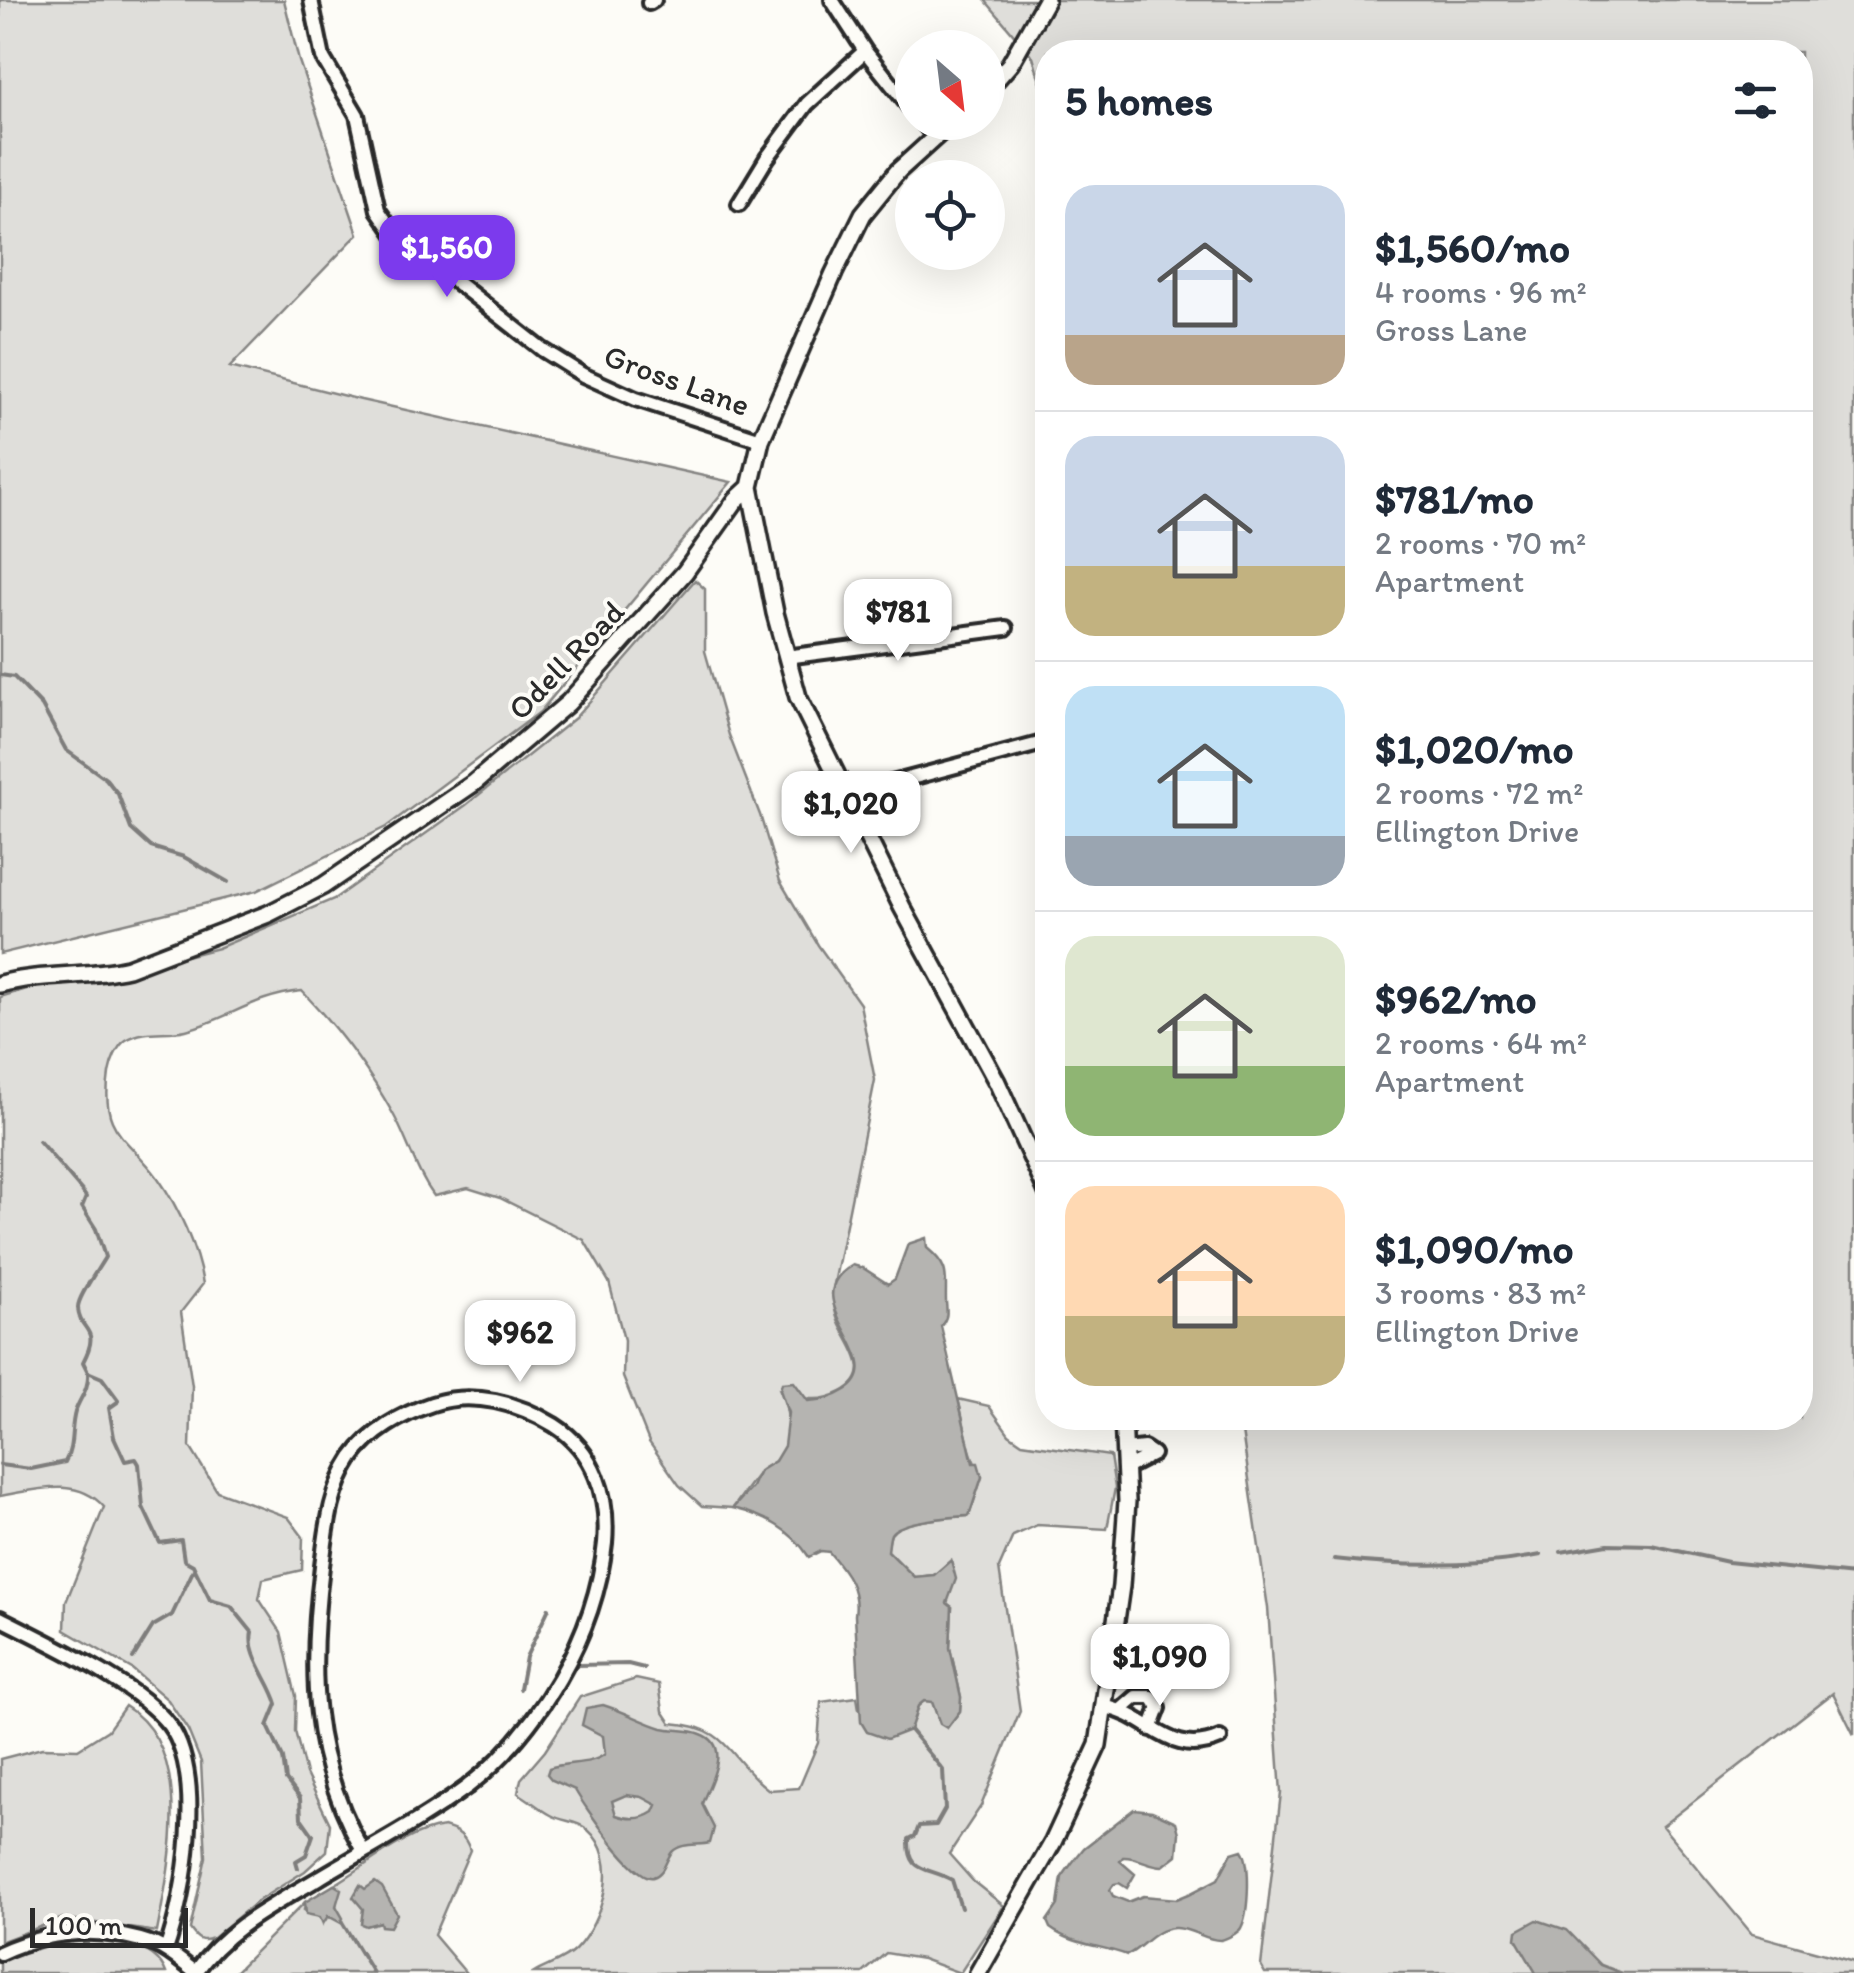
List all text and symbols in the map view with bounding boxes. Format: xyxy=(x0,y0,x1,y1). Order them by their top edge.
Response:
north arrow xyxy=(895,30,1005,140)
map controls xyxy=(895,30,1005,270)
icon: filters xyxy=(1728,73,1783,128)
text: 5 homes xyxy=(1065,75,1213,126)
button: locate xyxy=(895,160,1005,270)
pin: $1,560 xyxy=(366,215,528,300)
text: $1,560/mo xyxy=(1375,222,1570,273)
icon: home xyxy=(1145,225,1265,345)
text: $1,560 xyxy=(401,228,493,266)
text: 4 rooms · 96 m² xyxy=(1375,273,1587,311)
text: Gross Lane xyxy=(1375,311,1527,349)
street label: Gross Lane xyxy=(599,336,755,424)
text: $781/mo xyxy=(1375,473,1534,524)
icon: home xyxy=(1145,476,1265,596)
text: 2 rooms · 70 m² xyxy=(1375,524,1586,562)
text: Apartment xyxy=(1375,562,1524,600)
pin: $781 xyxy=(839,579,957,664)
street label: Odell Road xyxy=(500,592,632,727)
text: $781 xyxy=(866,592,930,630)
text: $1,020/mo xyxy=(1375,723,1574,774)
icon: home xyxy=(1145,726,1265,846)
pin: $1,020 xyxy=(770,771,932,856)
text: 2 rooms · 72 m² xyxy=(1375,774,1583,812)
text: $1,020 xyxy=(804,784,898,822)
text: Ellington Drive xyxy=(1375,812,1579,850)
text: $962/mo xyxy=(1375,973,1537,1024)
icon: home xyxy=(1145,976,1265,1096)
text: 2 rooms · 64 m² xyxy=(1375,1024,1587,1062)
text: Apartment xyxy=(1375,1062,1524,1100)
text: $1,090/mo xyxy=(1375,1223,1574,1274)
icon: home xyxy=(1145,1226,1265,1346)
text: 3 rooms · 83 m² xyxy=(1375,1274,1586,1312)
pin: $962 xyxy=(461,1300,579,1385)
text: Ellington Drive xyxy=(1375,1312,1579,1350)
text: $962 xyxy=(487,1313,553,1351)
pin: $1,090 xyxy=(1079,1624,1241,1709)
text: $1,090 xyxy=(1113,1637,1207,1675)
scale bar xyxy=(30,1903,188,1948)
text: 100 m xyxy=(45,1908,122,1942)

